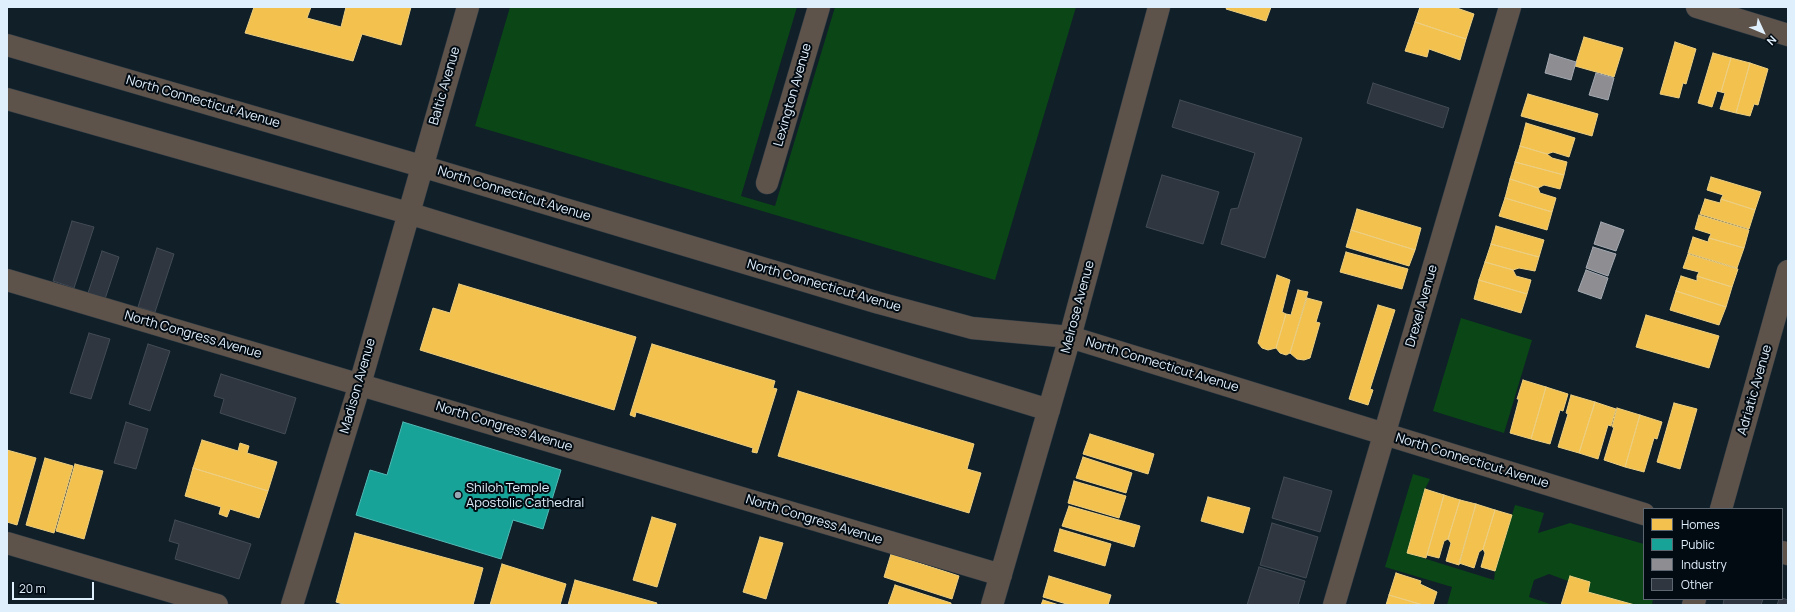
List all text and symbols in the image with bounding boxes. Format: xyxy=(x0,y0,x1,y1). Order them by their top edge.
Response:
north arrow xyxy=(1743,12,1783,52)
text: N xyxy=(1764,33,1780,49)
street label: Lexington Avenue xyxy=(771,42,815,148)
street label: Baltic Avenue xyxy=(426,45,464,127)
street label: North Connecticut Avenue xyxy=(124,73,282,131)
street label: North Connecticut Avenue xyxy=(435,163,593,225)
street label: North Connecticut Avenue xyxy=(745,257,903,315)
street label: Melrose Avenue xyxy=(1058,259,1098,355)
street label: Drexel Avenue xyxy=(1403,263,1441,349)
street label: North Congress Avenue xyxy=(123,308,263,362)
street label: North Connecticut Avenue xyxy=(1083,334,1241,396)
street label: Madison Avenue xyxy=(337,337,379,435)
street label: Adriatic Avenue xyxy=(1735,343,1775,437)
street label: North Congress Avenue xyxy=(434,399,574,455)
street label: North Connecticut Avenue xyxy=(1393,430,1551,492)
place label: Shiloh Temple Apostolic Cathedral xyxy=(466,480,584,511)
marker: Shiloh Temple Apostolic Cathedral xyxy=(453,490,463,500)
street label: North Congress Avenue xyxy=(744,492,884,548)
legend xyxy=(1643,508,1783,600)
text: Homes xyxy=(1681,516,1720,533)
text: Public xyxy=(1681,536,1715,553)
text: Industry xyxy=(1681,556,1727,573)
scale bar xyxy=(14,574,96,600)
text: Other xyxy=(1681,576,1713,593)
text: 20 m xyxy=(19,580,46,597)

